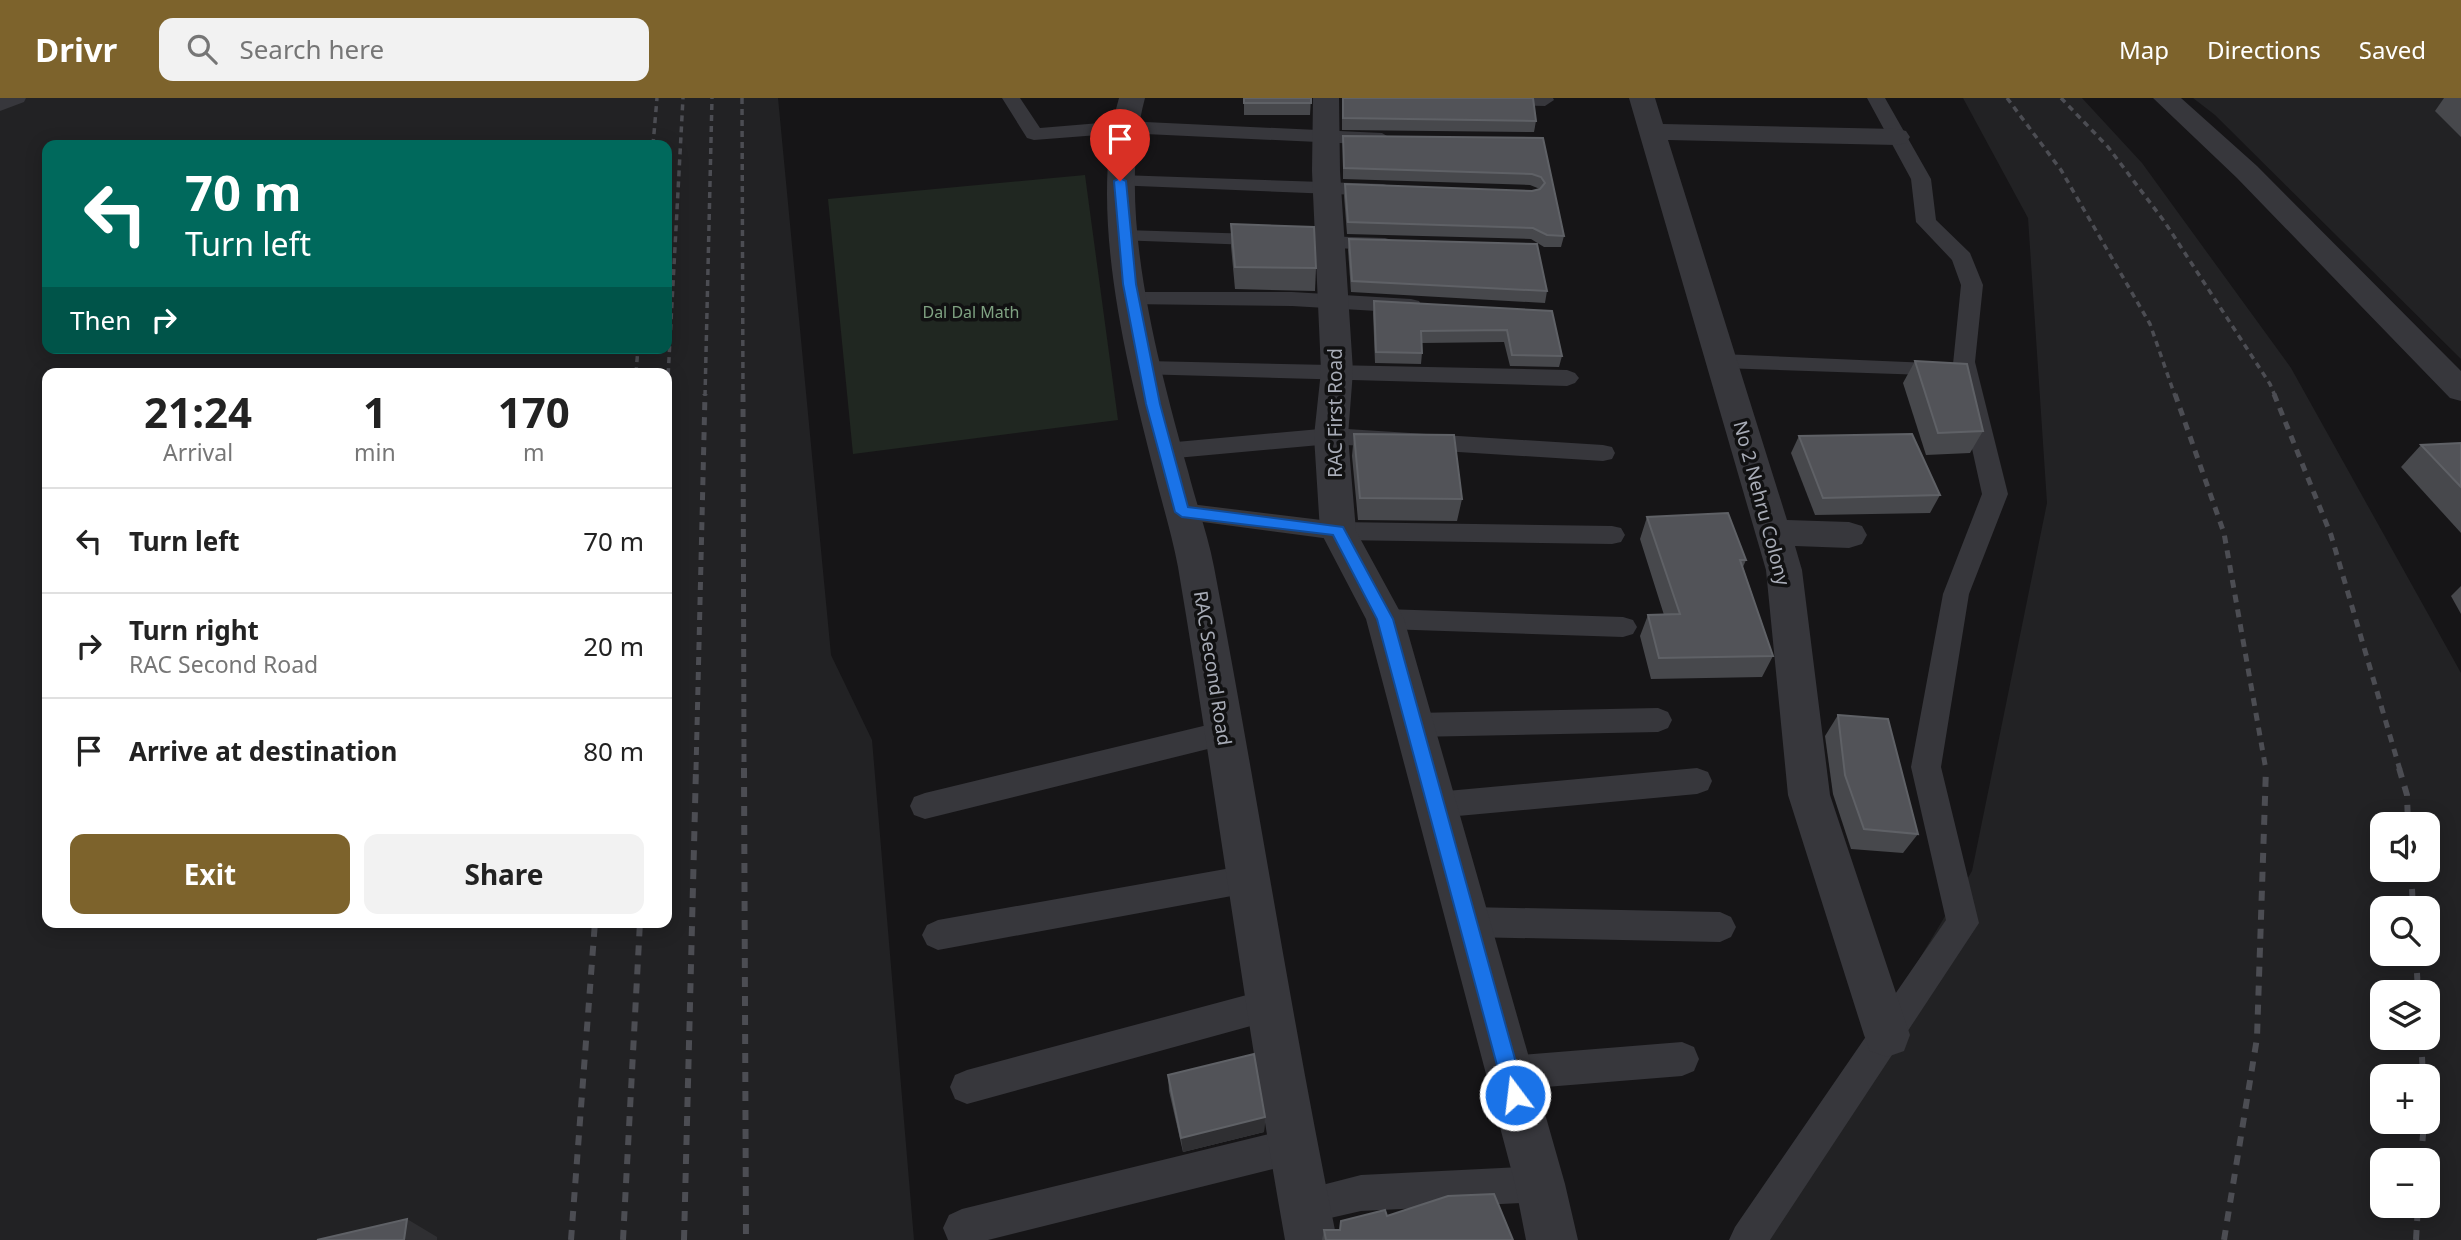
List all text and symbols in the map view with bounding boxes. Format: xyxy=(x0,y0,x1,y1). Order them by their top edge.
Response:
search box xyxy=(159,18,649,81)
text: Drivr xyxy=(35,27,117,72)
icon: search xyxy=(183,30,221,68)
text: Search here xyxy=(239,31,384,67)
text: Map xyxy=(2119,33,2169,66)
text: Directions xyxy=(2207,33,2321,66)
text: Saved xyxy=(2359,33,2426,66)
pin xyxy=(1090,109,1150,181)
icon: arrive xyxy=(1101,120,1139,158)
text: 70 m xyxy=(185,159,302,225)
icon: left xyxy=(70,168,161,259)
text: Turn left xyxy=(185,222,311,265)
icon: right xyxy=(145,301,183,339)
park label: Dal Dal Math xyxy=(922,301,1020,323)
text: Then xyxy=(70,302,131,338)
street label: RAC First Road xyxy=(1322,348,1348,478)
text: 21:24 xyxy=(144,383,252,440)
text: 1 xyxy=(363,383,387,440)
text: 170 xyxy=(498,383,570,440)
street label: No 2 Nehru Colony xyxy=(1728,418,1797,588)
text: Arrival xyxy=(163,436,233,468)
text: min xyxy=(354,436,396,468)
text: m xyxy=(523,436,545,468)
icon: left xyxy=(70,522,108,560)
text: Turn left xyxy=(129,523,240,559)
text: 70 m xyxy=(583,523,644,559)
street label: RAC Second Road xyxy=(1188,589,1238,747)
text: Turn right xyxy=(129,612,259,648)
icon: right xyxy=(70,627,108,665)
text: 20 m xyxy=(583,628,644,664)
text: RAC Second Road xyxy=(129,648,318,680)
icon: arrive xyxy=(70,732,108,770)
text: Arrive at destination xyxy=(129,733,398,769)
text: 80 m xyxy=(583,733,644,769)
map controls xyxy=(2370,812,2440,1218)
button: sound xyxy=(2370,812,2440,882)
button: Exit xyxy=(70,834,350,914)
button: Share xyxy=(364,834,644,914)
button: search xyxy=(2370,896,2440,966)
button: layers xyxy=(2370,980,2440,1050)
position arrow xyxy=(1478,1058,1552,1132)
button: + xyxy=(2370,1064,2440,1134)
button: − xyxy=(2370,1148,2440,1218)

